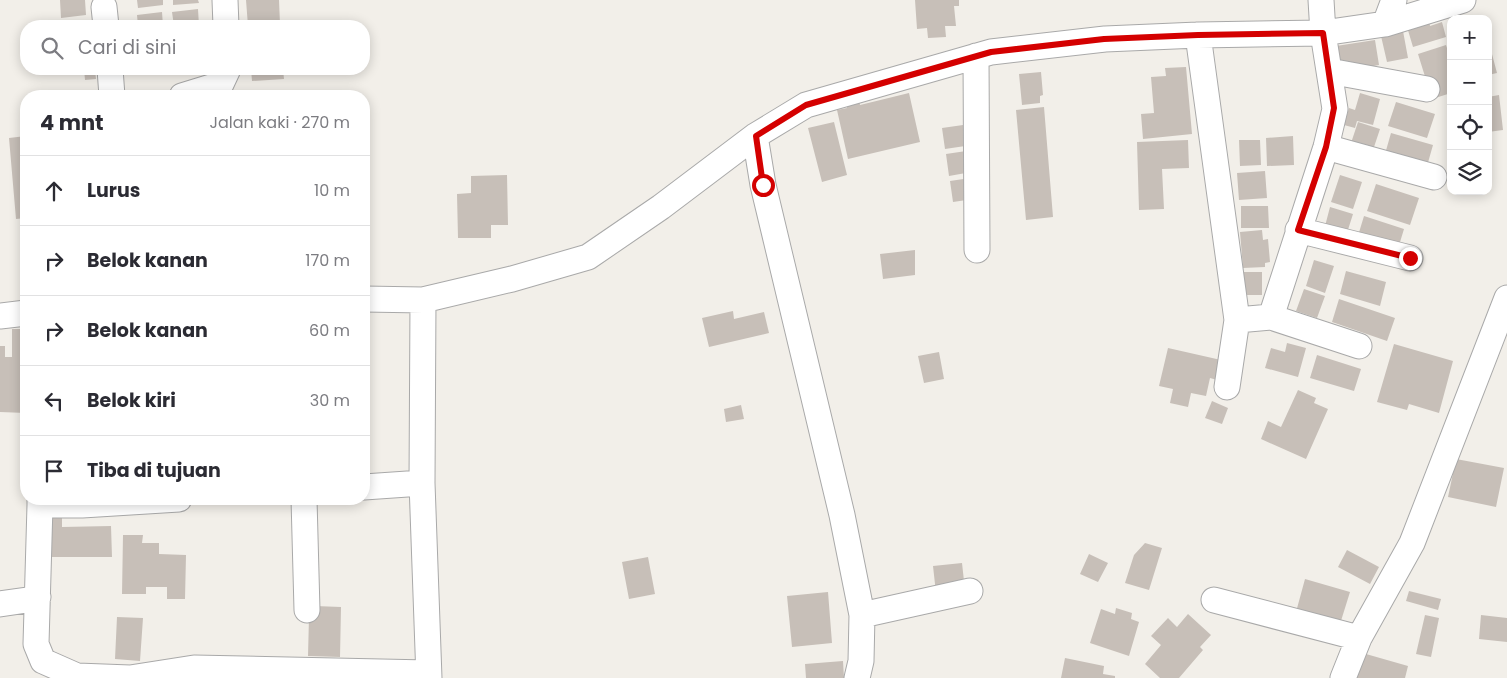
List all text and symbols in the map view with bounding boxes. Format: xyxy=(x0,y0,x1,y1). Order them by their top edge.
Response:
map controls xyxy=(1447,15,1492,195)
button: + xyxy=(1447,15,1492,60)
search box xyxy=(20,20,370,75)
icon: search xyxy=(38,34,66,62)
text: Cari di sini xyxy=(78,34,176,61)
button: − xyxy=(1447,60,1492,105)
button: locate xyxy=(1447,105,1492,150)
text: 4 mnt xyxy=(40,108,104,137)
text: Jalan kaki · 270 m xyxy=(210,111,350,134)
button: layers xyxy=(1447,150,1492,195)
route start xyxy=(752,174,775,197)
icon: ahead xyxy=(40,177,68,205)
text: Lurus xyxy=(87,177,140,204)
text: 10 m xyxy=(314,179,350,202)
icon: right xyxy=(40,247,68,275)
text: Belok kanan xyxy=(87,247,208,274)
route end xyxy=(1399,247,1422,270)
text: 170 m xyxy=(305,249,350,272)
icon: right xyxy=(40,317,68,345)
text: Belok kanan xyxy=(87,317,208,344)
text: 60 m xyxy=(309,319,350,342)
icon: left xyxy=(40,387,68,415)
text: Belok kiri xyxy=(87,387,176,414)
text: 30 m xyxy=(310,389,350,412)
icon: arrive xyxy=(40,457,68,485)
text: Tiba di tujuan xyxy=(87,457,221,484)

